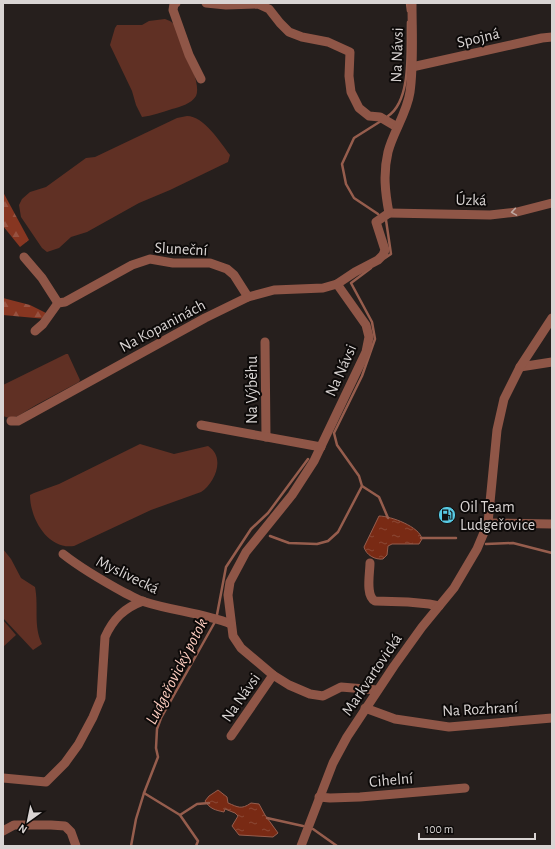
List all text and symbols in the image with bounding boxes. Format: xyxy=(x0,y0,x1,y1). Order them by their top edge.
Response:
street label: Spojná xyxy=(455,25,501,52)
street label: Na Návsi xyxy=(388,27,406,83)
street label: Úzká xyxy=(455,190,487,208)
one-way arrow xyxy=(511,207,517,216)
street label: Sluneční xyxy=(154,240,208,258)
street label: Na Kopaninách xyxy=(117,297,208,355)
street label: Na Návsi xyxy=(322,342,359,399)
street label: Na Výběhu xyxy=(244,356,261,424)
place label: Oil Team Ludgeřovice xyxy=(460,499,535,533)
fuel station icon: Oil Team Ludgeřovice xyxy=(437,505,457,525)
street label: Myslivecká xyxy=(93,553,161,598)
water label: Ludgeřovický potok xyxy=(142,615,211,728)
street label: Markvartovická xyxy=(339,631,405,718)
street label: Na Návsi xyxy=(218,670,263,725)
street label: Na Rozhraní xyxy=(442,699,518,719)
street label: Cihelní xyxy=(368,770,414,790)
north arrow xyxy=(8,801,48,841)
scale bar xyxy=(419,815,535,841)
text: N xyxy=(17,822,29,836)
text: 100 m xyxy=(425,823,453,835)

